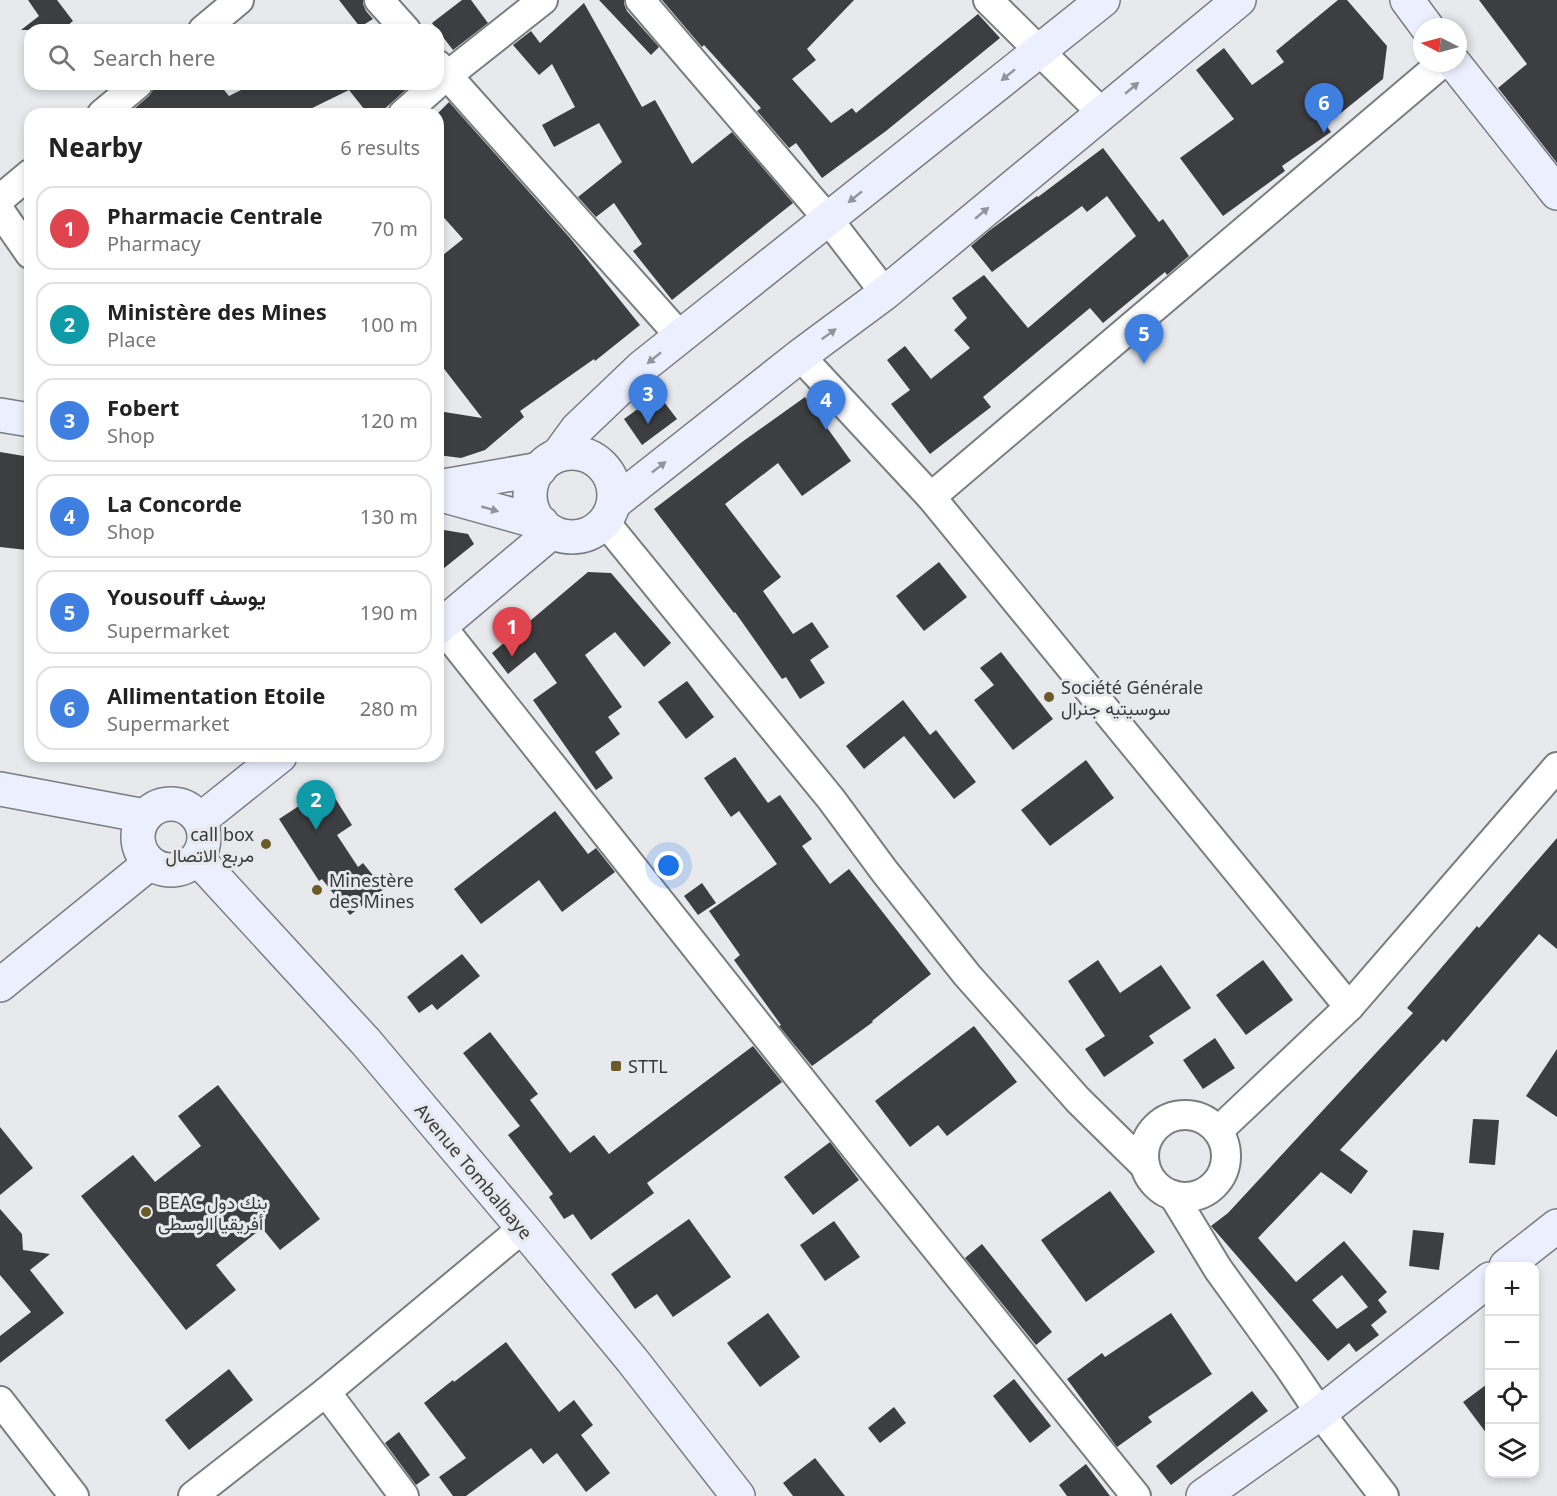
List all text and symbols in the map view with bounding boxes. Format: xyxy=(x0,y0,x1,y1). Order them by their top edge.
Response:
north arrow xyxy=(1413,18,1467,72)
search box xyxy=(24,24,444,90)
icon: search xyxy=(45,41,78,74)
text: Search here xyxy=(93,42,215,72)
one-way arrow xyxy=(1000,69,1015,81)
one-way arrow xyxy=(1125,83,1140,95)
pin: 6 xyxy=(1304,84,1344,133)
text: Nearby xyxy=(48,129,143,165)
text: 6 results xyxy=(340,134,420,161)
one-way arrow xyxy=(847,190,863,203)
text: Pharmacie Centrale xyxy=(107,200,323,230)
one-way arrow xyxy=(974,206,990,219)
text: 1 xyxy=(64,215,75,242)
text: 70 m xyxy=(371,215,418,242)
text: Pharmacy xyxy=(107,230,201,257)
text: Ministère des Mines xyxy=(107,296,327,326)
text: 2 xyxy=(64,311,75,338)
text: 100 m xyxy=(360,311,418,338)
pin: 5 xyxy=(1124,314,1164,364)
text: Place xyxy=(107,326,156,353)
one-way arrow xyxy=(821,328,837,340)
one-way arrow xyxy=(646,351,661,363)
pin: 3 xyxy=(628,374,668,424)
pin: 4 xyxy=(806,380,846,430)
text: Fobert xyxy=(107,392,179,422)
text: 3 xyxy=(64,407,75,434)
text: 120 m xyxy=(360,407,418,434)
text: Shop xyxy=(107,422,155,449)
one-way arrow xyxy=(651,460,667,473)
text: La Concorde xyxy=(107,488,242,518)
text: 4 xyxy=(64,503,75,530)
text: 130 m xyxy=(360,503,418,530)
one-way arrow xyxy=(481,505,499,514)
text: Shop xyxy=(107,518,155,545)
text: Yousouff يوسف xyxy=(107,581,266,611)
text: 5 xyxy=(64,599,75,626)
text: 190 m xyxy=(360,599,418,626)
pin: 1 xyxy=(492,608,532,657)
text: Supermarket xyxy=(107,617,230,644)
place label: Société Générale سوسيتيه جنرال xyxy=(1061,675,1203,720)
text: Allimentation Etoile xyxy=(107,680,325,710)
marker: Société Générale سوسيتيه جنرال xyxy=(1042,690,1056,704)
text: 6 xyxy=(64,695,75,722)
text: 280 m xyxy=(360,695,418,722)
text: Supermarket xyxy=(107,710,230,737)
pin: 2 xyxy=(296,780,336,830)
place label: call box مربع الاتصال xyxy=(165,822,254,868)
marker: call box مربع الاتصال xyxy=(259,837,273,851)
your location xyxy=(654,851,683,880)
place label: Minestère des Mines xyxy=(329,868,414,913)
marker: Minestère des Mines xyxy=(310,883,324,897)
place label: STTL xyxy=(628,1054,668,1078)
marker: STTL xyxy=(609,1059,623,1073)
street label: Avenue Tombalbaye xyxy=(410,1098,538,1244)
place label: BEAC بنك دول أفريقيا الوسطى xyxy=(158,1190,267,1235)
marker: BEAC بنك دول أفريقيا الوسطى xyxy=(139,1205,153,1219)
map controls xyxy=(1485,1262,1539,1478)
button: + xyxy=(1485,1262,1539,1316)
button: − xyxy=(1485,1316,1539,1370)
button: locate xyxy=(1485,1370,1539,1424)
button: layers xyxy=(1485,1424,1539,1478)

